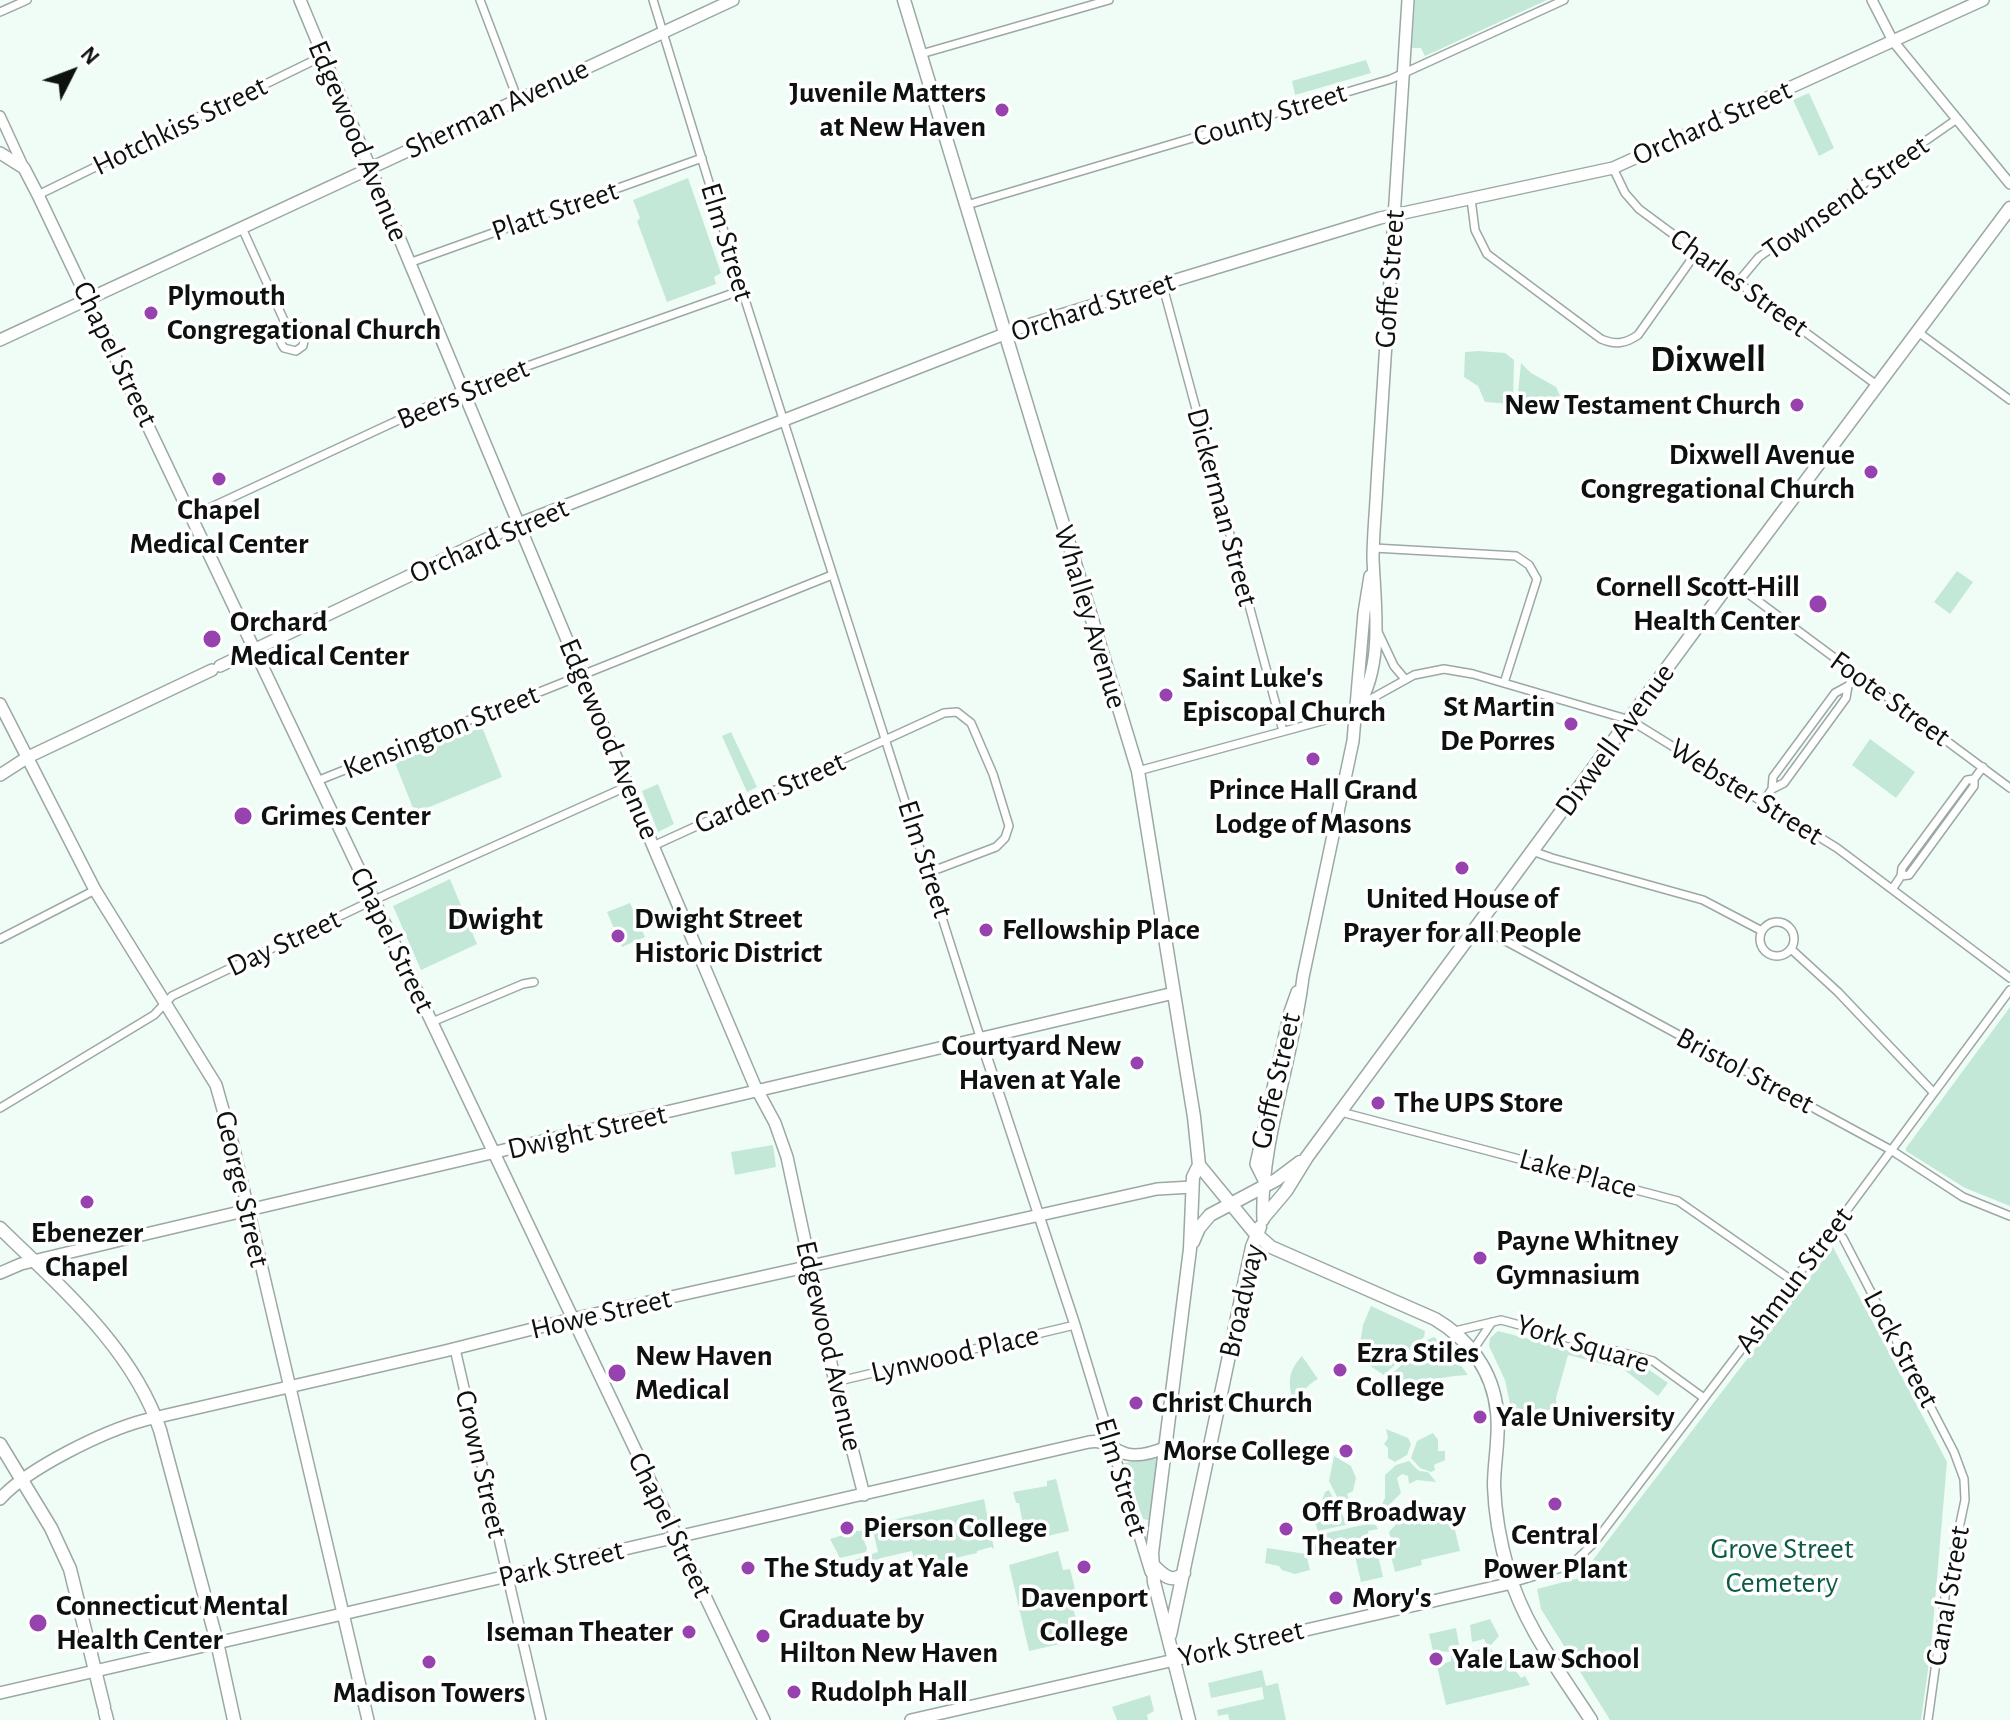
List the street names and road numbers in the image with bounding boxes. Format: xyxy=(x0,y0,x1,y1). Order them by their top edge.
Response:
street label: Edgewood Avenue xyxy=(299,35,417,247)
street label: Sherman Avenue xyxy=(399,51,595,167)
street label: Hotchkiss Street xyxy=(87,68,273,184)
street label: Orchard Street xyxy=(1627,72,1797,174)
street label: County Street xyxy=(1189,75,1351,155)
street label: Townsend Street xyxy=(1756,128,1936,268)
street label: Platt Street xyxy=(487,173,623,249)
street label: Elm Street xyxy=(692,179,762,305)
street label: Goffe Street xyxy=(1367,209,1413,349)
street label: Charles Street xyxy=(1663,221,1815,345)
street label: Orchard Street xyxy=(1007,264,1179,350)
street label: Chapel Street xyxy=(64,275,166,433)
street label: Beers Street xyxy=(392,350,534,438)
street label: Dickerman Street xyxy=(1178,404,1266,610)
street label: Orchard Street xyxy=(404,490,574,592)
street label: Whalley Avenue xyxy=(1045,521,1135,713)
street label: Edgewood Avenue xyxy=(550,633,668,845)
street label: Foote Street xyxy=(1823,643,1957,755)
street label: Dixwell Avenue xyxy=(1547,656,1683,824)
street label: Kensington Street xyxy=(338,676,544,788)
street label: Webster Street xyxy=(1663,731,1829,853)
street label: Garden Street xyxy=(689,744,851,842)
street label: Elm Street xyxy=(889,796,961,922)
street label: Chapel Street xyxy=(341,861,443,1019)
street label: Day Street xyxy=(221,901,347,985)
street label: Goffe Street xyxy=(1243,1009,1309,1153)
street label: Bristol Street xyxy=(1670,1020,1820,1122)
street label: Dwight Street xyxy=(504,1096,670,1168)
street label: George Street xyxy=(207,1107,277,1271)
street label: Lake Place xyxy=(1515,1141,1641,1207)
street label: Ashmun Street xyxy=(1727,1200,1861,1360)
street label: Edgewood Avenue xyxy=(787,1237,871,1455)
street label: Broadway xyxy=(1211,1241,1273,1361)
street label: Howe Street xyxy=(527,1280,675,1348)
street label: Lock Street xyxy=(1855,1284,1947,1414)
street label: York Square xyxy=(1512,1307,1654,1381)
street label: Lynwood Place xyxy=(867,1317,1043,1391)
street label: Crown Street xyxy=(447,1387,515,1541)
street label: Elm Street xyxy=(1086,1414,1156,1540)
street label: Chapel Street xyxy=(619,1446,721,1604)
street label: Canal Street xyxy=(1918,1523,1978,1669)
street label: Park Street xyxy=(495,1532,627,1596)
street label: York Street xyxy=(1175,1612,1307,1676)

